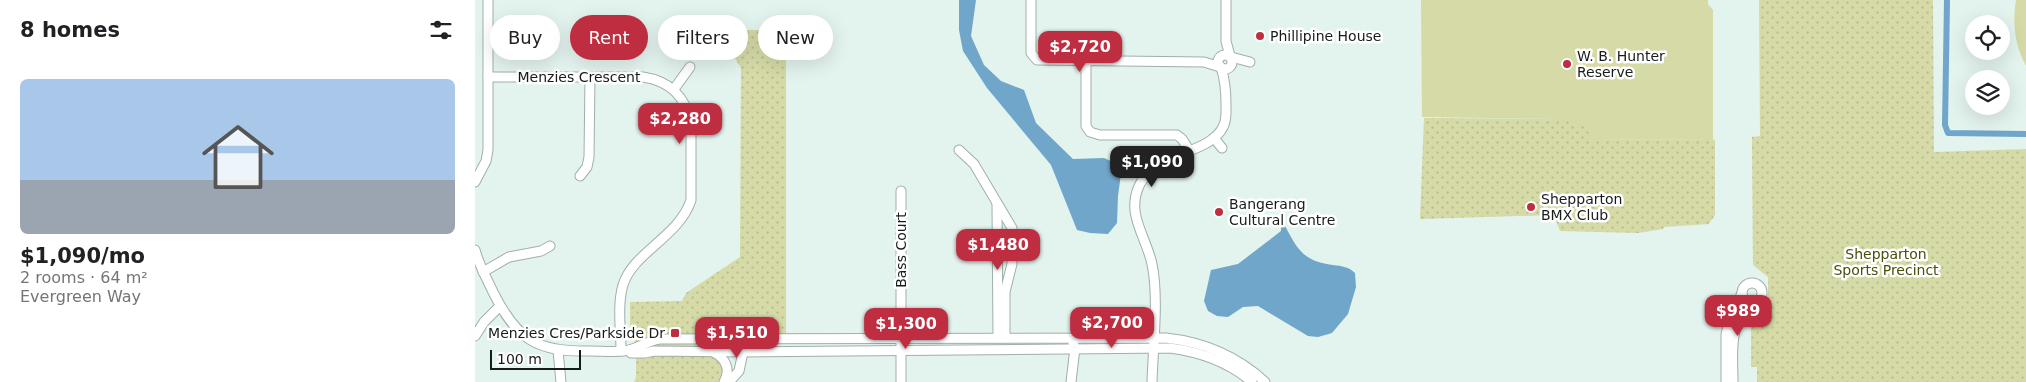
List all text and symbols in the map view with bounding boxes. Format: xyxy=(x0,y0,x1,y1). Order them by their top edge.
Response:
chip: Buy xyxy=(490,15,560,60)
chip: Rent xyxy=(570,15,648,60)
chip: Filters xyxy=(658,15,748,60)
chip: New xyxy=(758,15,833,60)
map controls xyxy=(1965,15,2010,115)
button: locate xyxy=(1965,15,2010,60)
icon: filters xyxy=(427,16,455,44)
text: 8 homes xyxy=(20,18,120,42)
place label: Phillipine House xyxy=(1270,28,1381,44)
pin: $2,720 xyxy=(1039,30,1121,73)
marker: Phillipine House xyxy=(1254,30,1266,42)
text: $2,720 xyxy=(1049,37,1111,56)
place label: W. B. Hunter Reserve xyxy=(1577,48,1665,80)
marker: W. B. Hunter Reserve xyxy=(1561,58,1573,70)
street label: Menzies Crescent xyxy=(518,69,641,85)
button: layers xyxy=(1965,70,2010,115)
pin: $2,280 xyxy=(639,102,721,145)
text: $2,280 xyxy=(649,109,711,128)
icon: home xyxy=(193,112,283,202)
pin: $1,090 xyxy=(1111,146,1193,188)
text: $1,090 xyxy=(1121,152,1183,171)
place label: Shepparton BMX Club xyxy=(1541,191,1622,223)
place label: Bangerang Cultural Centre xyxy=(1229,196,1335,228)
marker: Shepparton BMX Club xyxy=(1525,201,1537,213)
marker: Bangerang Cultural Centre xyxy=(1213,206,1225,218)
street label: Bass Court xyxy=(893,212,909,288)
pin: $1,480 xyxy=(957,228,1039,271)
text: $1,480 xyxy=(967,235,1029,254)
text: $1,090/mo xyxy=(20,244,145,268)
park label: Shepparton Sports Precinct xyxy=(1833,246,1939,278)
text: 2 rooms · 64 m² xyxy=(20,268,148,287)
text: Evergreen Way xyxy=(20,287,141,306)
pin: $989 xyxy=(1708,294,1768,337)
text: $989 xyxy=(1716,301,1760,320)
pin: $2,700 xyxy=(1071,306,1153,349)
pin: $1,300 xyxy=(865,308,947,350)
text: $2,700 xyxy=(1081,313,1143,332)
text: $1,300 xyxy=(875,314,937,333)
pin: $1,510 xyxy=(696,316,778,359)
text: $1,510 xyxy=(706,323,768,342)
place label: Menzies Cres/Parkside Dr xyxy=(488,325,665,341)
marker: Menzies Cres/Parkside Dr xyxy=(669,327,681,339)
scale bar xyxy=(490,347,581,370)
text: 100 m xyxy=(497,351,542,367)

